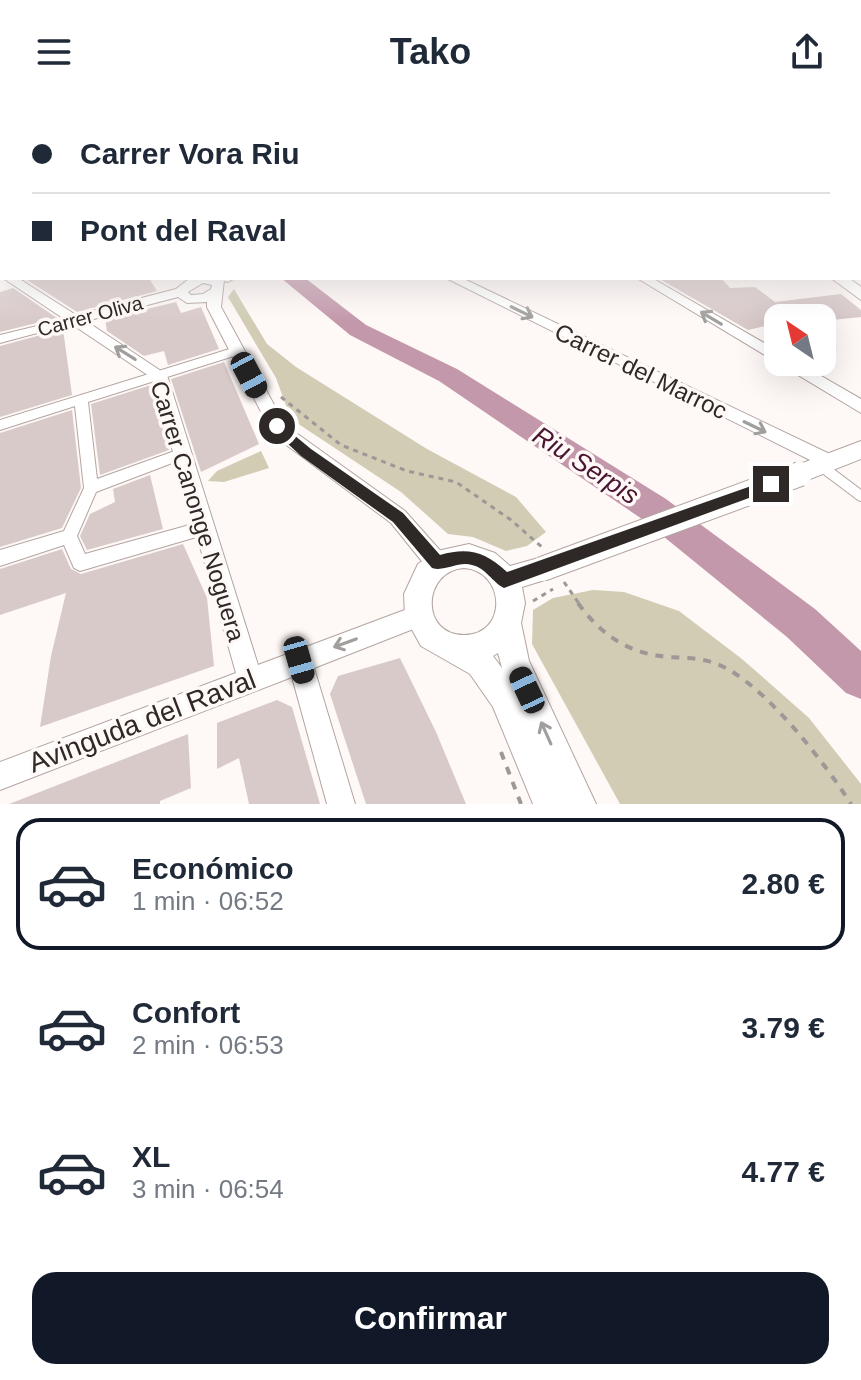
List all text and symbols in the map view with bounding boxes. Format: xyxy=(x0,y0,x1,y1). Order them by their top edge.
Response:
icon: menu xyxy=(32,30,76,74)
icon: share xyxy=(785,30,829,74)
text: Tako xyxy=(390,31,471,72)
text: Carrer Vora Riu xyxy=(80,137,300,170)
text: Pont del Raval xyxy=(80,214,287,247)
street label: Carrer Oliva xyxy=(35,291,146,341)
north arrow xyxy=(764,304,836,376)
map controls xyxy=(764,304,836,376)
one-way arrow xyxy=(509,305,533,321)
one-way arrow xyxy=(700,310,723,326)
street label: Carrer del Marroc xyxy=(551,318,731,424)
one-way arrow xyxy=(114,344,137,360)
car xyxy=(227,348,271,402)
street label: Carrer Canonge Noguera xyxy=(145,378,251,645)
route start xyxy=(259,408,295,444)
one-way arrow xyxy=(743,419,767,435)
water label: Riu Serpis xyxy=(528,420,644,510)
route end xyxy=(753,466,789,502)
car xyxy=(281,634,317,686)
one-way arrow xyxy=(333,637,358,651)
street label: Avinguda del Raval xyxy=(24,663,260,779)
car xyxy=(506,663,548,717)
one-way arrow xyxy=(538,721,553,746)
icon: car xyxy=(36,848,108,920)
text: Económico xyxy=(132,852,294,885)
text: 2.80 € xyxy=(742,867,825,900)
text: 1 min · 06:52 xyxy=(132,886,284,916)
icon: car xyxy=(36,992,108,1064)
text: Confort xyxy=(132,996,240,1029)
text: 3.79 € xyxy=(742,1011,825,1044)
text: 2 min · 06:53 xyxy=(132,1030,284,1060)
icon: car xyxy=(36,1136,108,1208)
text: XL xyxy=(132,1140,170,1173)
text: 4.77 € xyxy=(742,1155,825,1188)
text: 3 min · 06:54 xyxy=(132,1174,284,1204)
button: Confirmar xyxy=(32,1272,829,1364)

